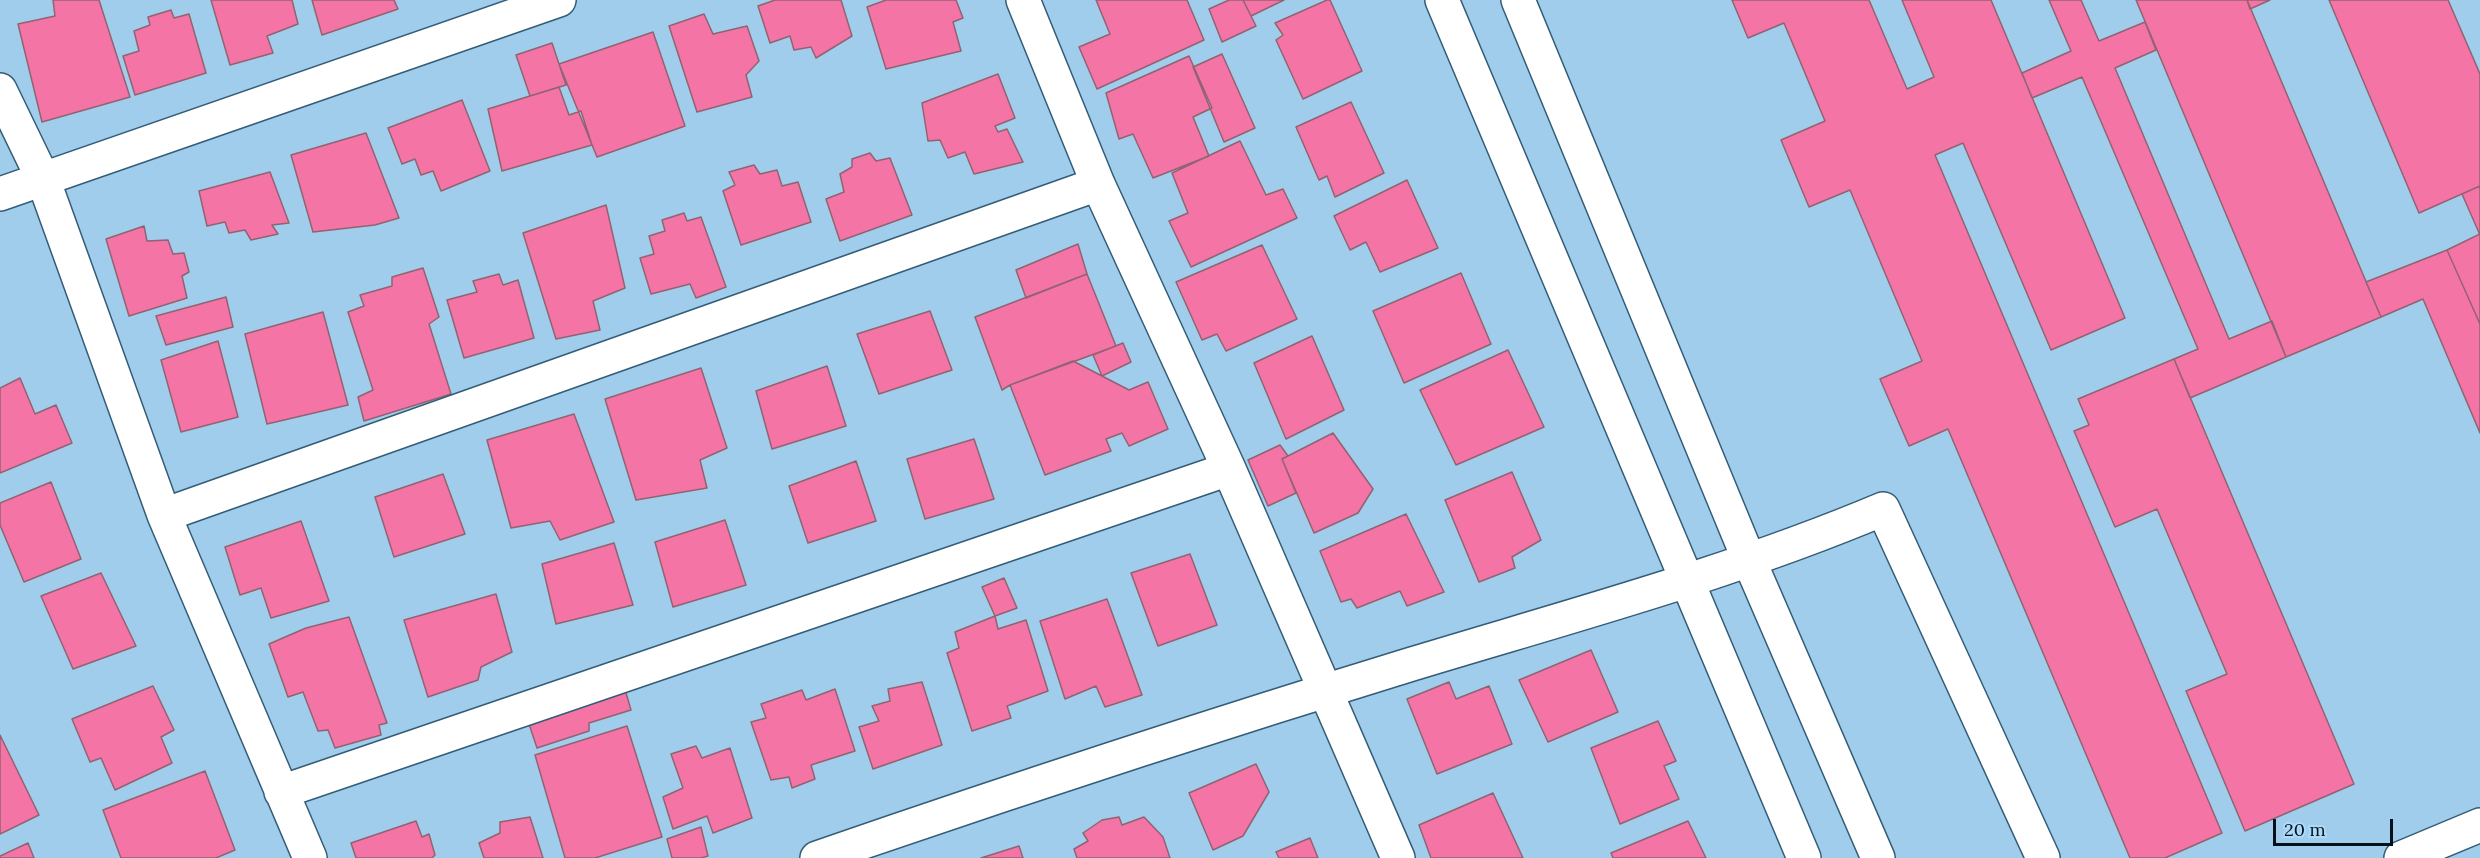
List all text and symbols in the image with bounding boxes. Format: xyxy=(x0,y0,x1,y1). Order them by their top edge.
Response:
scale bar xyxy=(2276,807,2396,845)
text: 20 m xyxy=(2284,818,2326,841)

